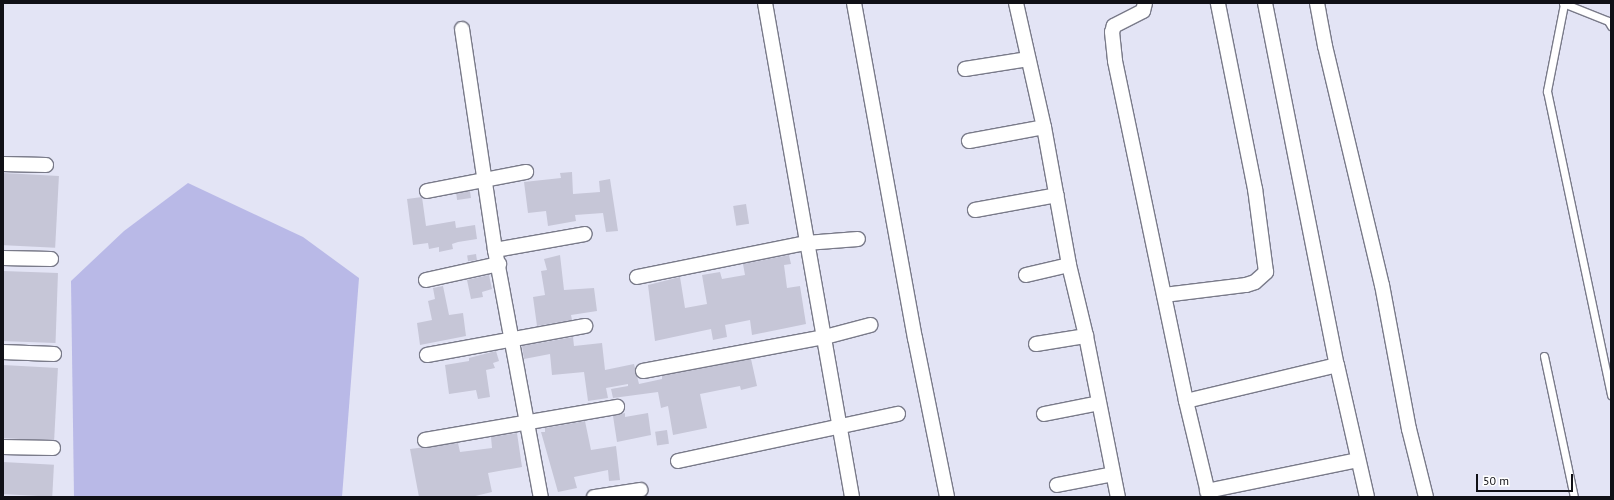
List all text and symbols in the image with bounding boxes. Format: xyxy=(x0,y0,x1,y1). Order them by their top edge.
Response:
scale bar xyxy=(1478,466,1575,492)
text: 50 m xyxy=(1483,473,1509,488)

